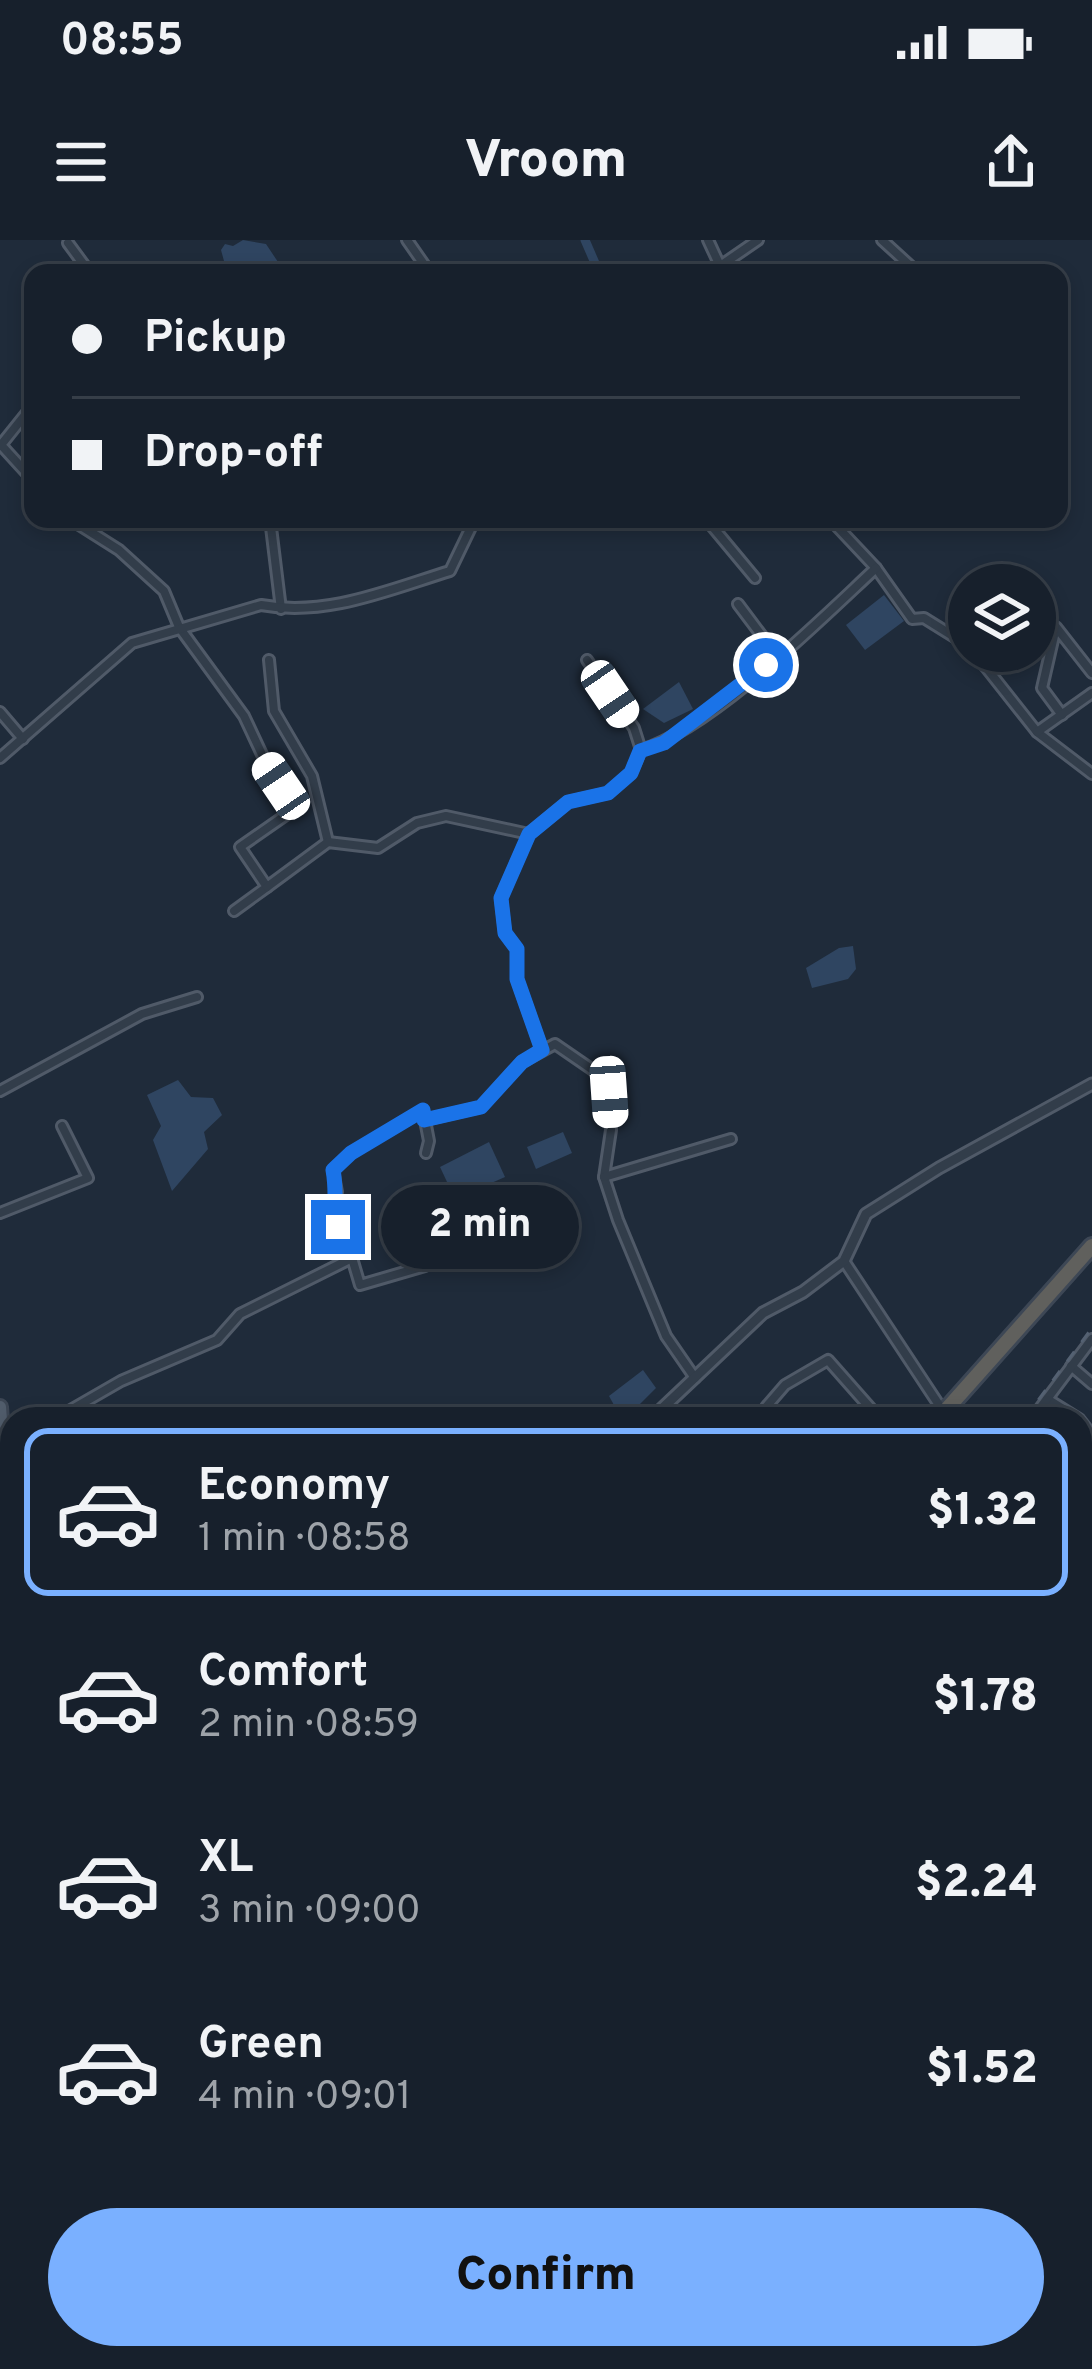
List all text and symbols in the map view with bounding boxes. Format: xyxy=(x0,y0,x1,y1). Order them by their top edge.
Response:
text: 08:55 xyxy=(60,14,184,71)
text: Vroom xyxy=(465,128,627,197)
icon: menu xyxy=(48,129,114,195)
icon: share xyxy=(978,129,1044,195)
text: Pickup xyxy=(144,311,287,368)
text: Drop-off xyxy=(144,426,323,483)
map controls xyxy=(948,564,1056,672)
button: layers xyxy=(948,564,1056,672)
route start xyxy=(739,638,793,692)
car xyxy=(575,654,645,734)
car xyxy=(246,746,316,826)
car xyxy=(589,1055,629,1129)
callout: 2 min xyxy=(380,1185,578,1269)
route end xyxy=(311,1200,365,1254)
text: 2 min xyxy=(428,1202,532,1251)
icon: car xyxy=(54,1458,162,1566)
text: Economy xyxy=(198,1459,390,1516)
text: $1.32 xyxy=(927,1484,1038,1541)
text: 1 min · 08:58 xyxy=(198,1516,411,1565)
icon: car xyxy=(54,1644,162,1752)
text: Comfort xyxy=(198,1645,368,1702)
text: $1.78 xyxy=(933,1670,1038,1727)
text: 2 min · 08:59 xyxy=(198,1702,419,1751)
icon: car xyxy=(54,1830,162,1938)
text: XL xyxy=(198,1831,253,1888)
text: $2.24 xyxy=(915,1856,1038,1913)
text: 3 min · 09:00 xyxy=(198,1888,421,1937)
icon: car xyxy=(54,2016,162,2124)
text: Green xyxy=(198,2017,324,2074)
text: $1.52 xyxy=(926,2042,1038,2099)
text: 4 min · 09:01 xyxy=(198,2074,411,2123)
button: Confirm xyxy=(48,2208,1044,2346)

